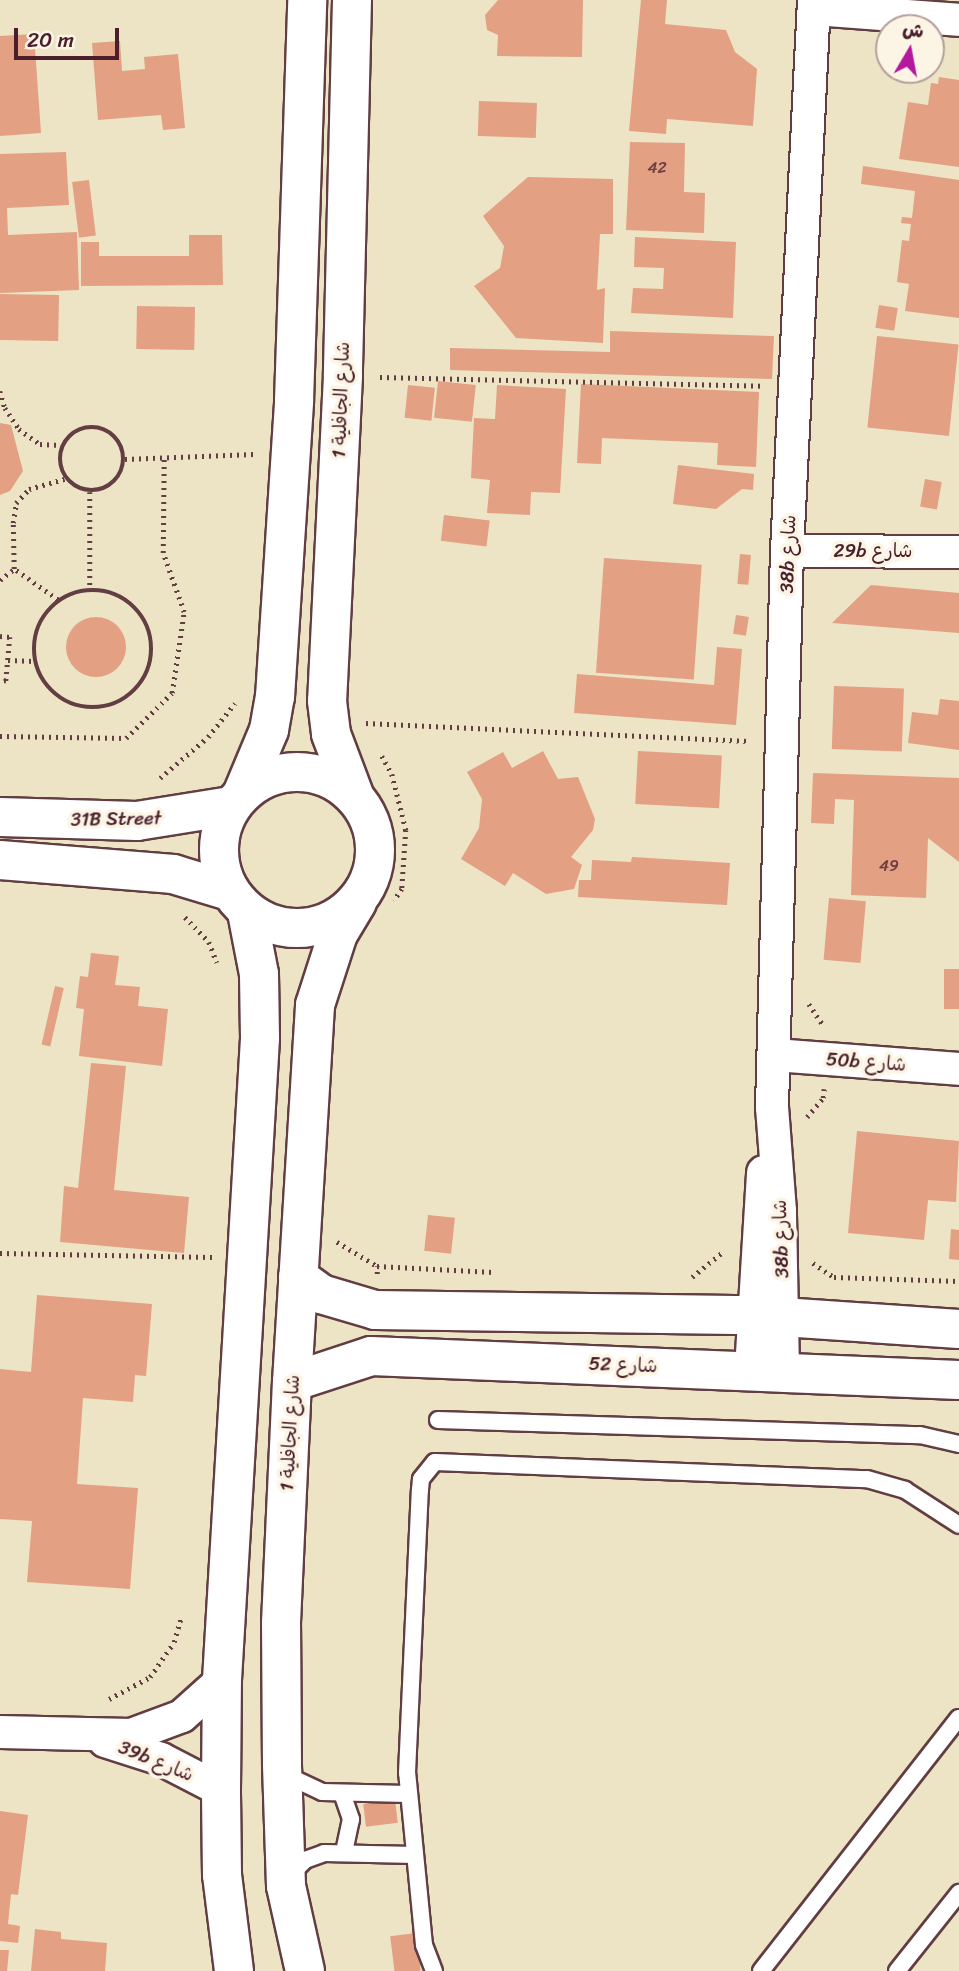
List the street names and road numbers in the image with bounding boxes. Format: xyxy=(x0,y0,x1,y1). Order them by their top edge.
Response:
street label: شارع الجافلية 1 xyxy=(328,341,354,459)
street label: 38b شارع xyxy=(775,514,801,594)
street label: 29b شارع xyxy=(833,540,913,562)
street label: 31B Street xyxy=(70,807,162,831)
street label: 50b شارع xyxy=(825,1048,907,1076)
street label: 38b شارع xyxy=(768,1199,794,1279)
street label: شارع 52 xyxy=(588,1352,658,1378)
street label: شارع الجافلية 1 xyxy=(276,1374,304,1492)
street label: 39b شارع xyxy=(115,1736,197,1786)

